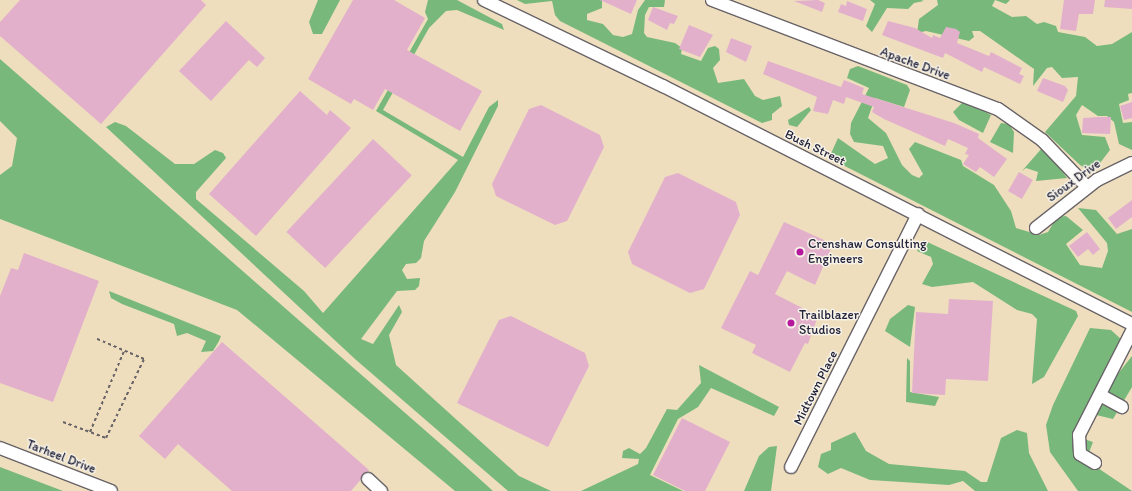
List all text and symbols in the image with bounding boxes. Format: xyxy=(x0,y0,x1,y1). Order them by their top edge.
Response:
street label: Apache Drive xyxy=(878,44,952,84)
street label: Bush Street xyxy=(782,127,848,169)
street label: Sioux Drive xyxy=(1044,156,1104,206)
place label: Crenshaw Consulting Engineers xyxy=(808,237,926,268)
marker: Crenshaw Consulting Engineers xyxy=(795,247,805,257)
place label: Trailblazer Studios xyxy=(799,308,859,339)
marker: Trailblazer Studios xyxy=(786,318,796,328)
street label: Midtown Place xyxy=(791,348,841,428)
street label: Tarheel Drive xyxy=(24,437,98,477)

